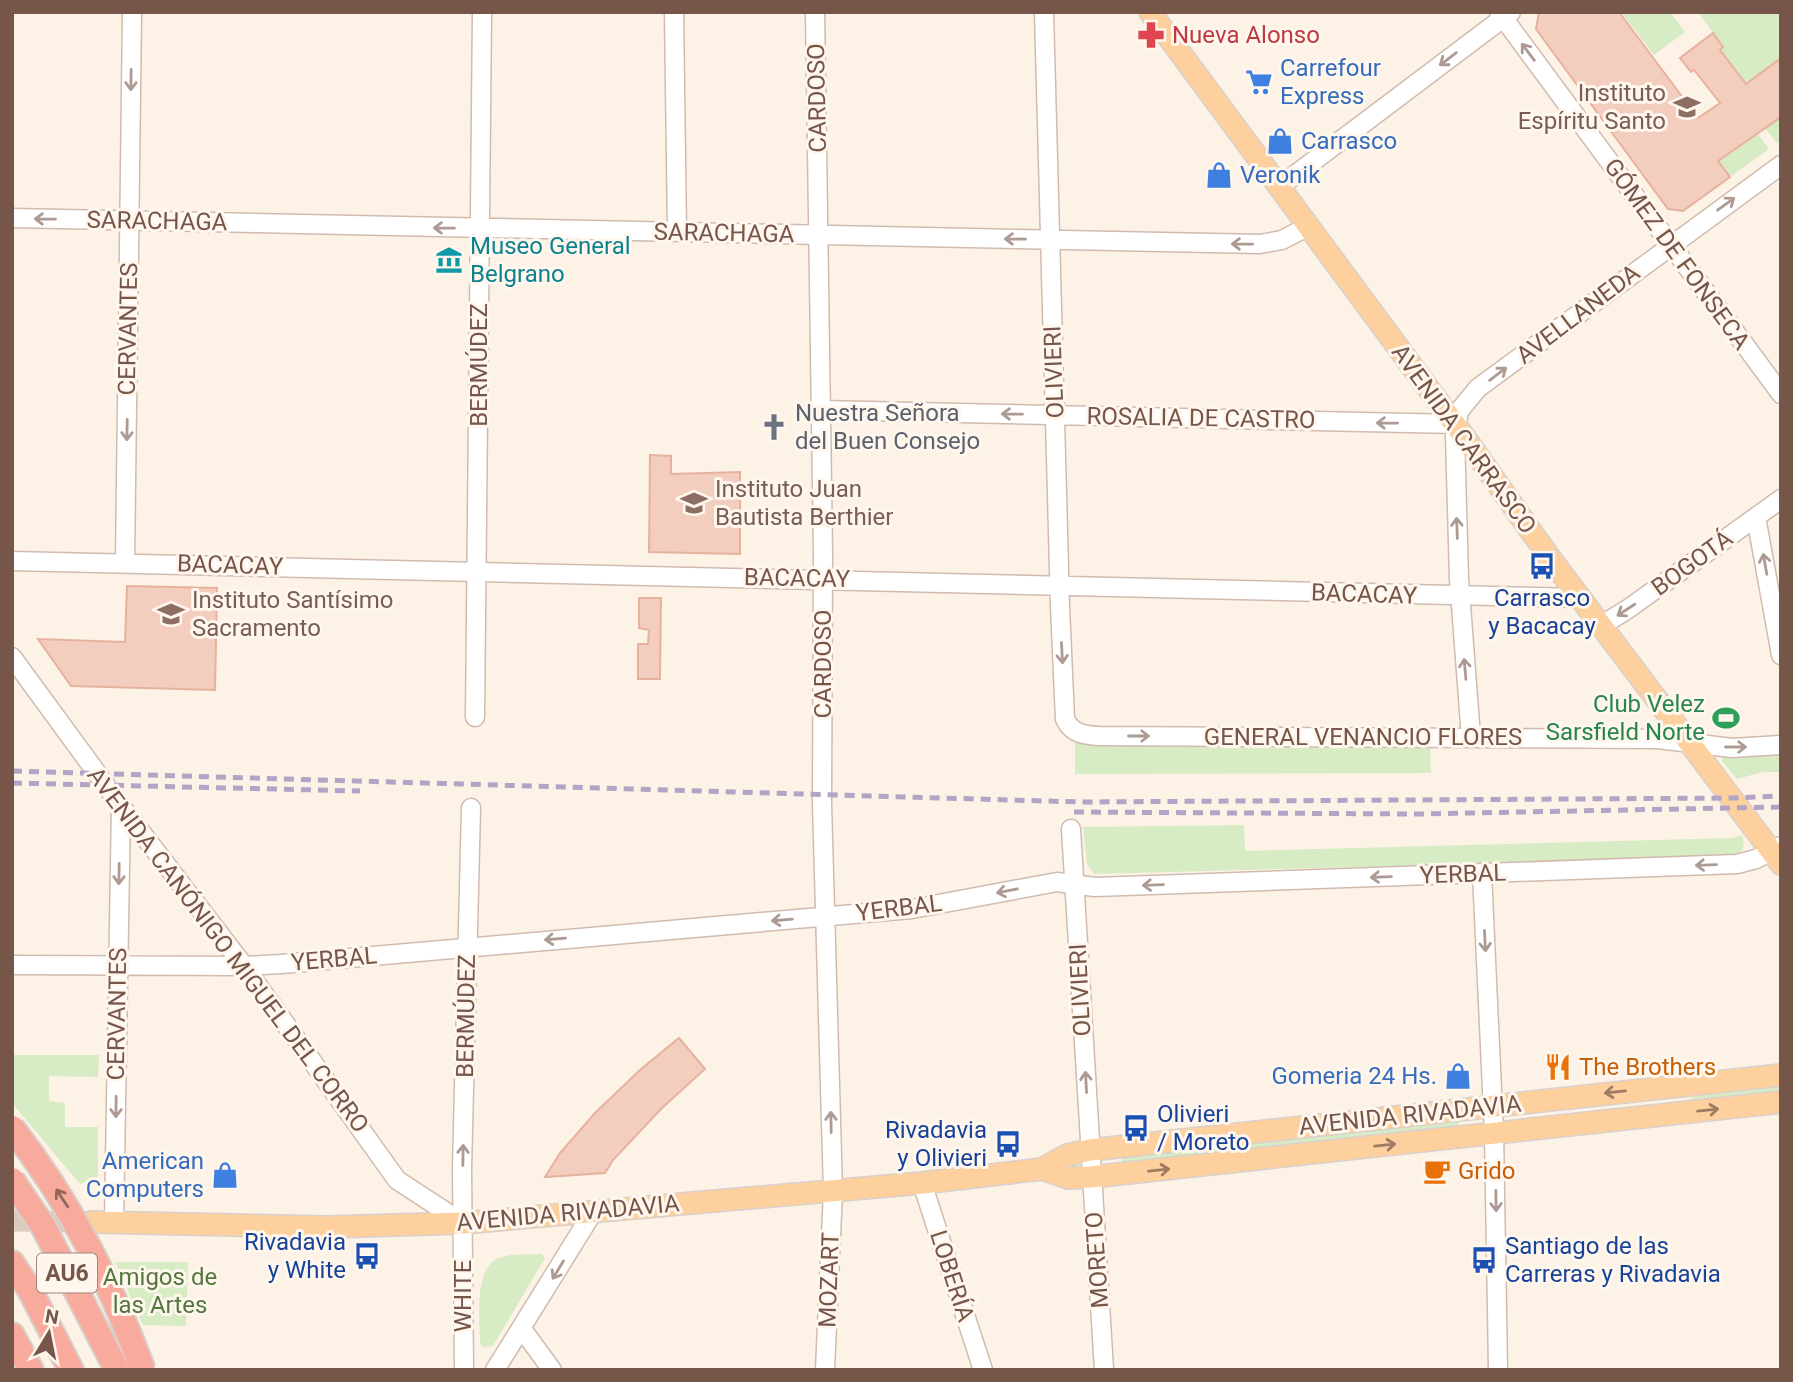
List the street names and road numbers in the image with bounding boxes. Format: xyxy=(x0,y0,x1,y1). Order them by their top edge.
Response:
street label: CARDOSO xyxy=(802,43,832,153)
street label: GÓMEZ DE FONSECA xyxy=(1598,153,1756,355)
street label: SARACHAGA xyxy=(86,206,228,236)
street label: SARACHAGA xyxy=(653,218,795,248)
street label: AVELLANEDA xyxy=(1511,258,1645,369)
street label: CERVANTES xyxy=(113,262,143,396)
street label: BERMÚDEZ xyxy=(465,303,493,427)
street label: OLIVIERI xyxy=(1038,325,1070,419)
street label: AVENIDA CARRASCO xyxy=(1386,339,1542,539)
street label: ROSALIA DE CASTRO xyxy=(1086,402,1316,434)
street label: BOGOTÁ xyxy=(1646,524,1738,602)
street label: BACACAY xyxy=(176,549,284,581)
street label: BACACAY xyxy=(744,563,851,593)
street label: BACACAY xyxy=(1310,578,1418,610)
street label: CARDOSO xyxy=(809,609,837,719)
street label: GENERAL VENANCIO FLORES xyxy=(1204,723,1522,751)
street label: AVENIDA CANÓNIGO MIGUEL DEL CORRO xyxy=(81,762,375,1138)
street label: YERBAL xyxy=(1419,858,1507,889)
street label: YERBAL xyxy=(854,889,944,927)
street label: YERBAL xyxy=(290,941,378,977)
street label: OLIVIERI xyxy=(1064,943,1096,1037)
street label: CERVANTES xyxy=(102,947,132,1081)
street label: BERMÚDEZ xyxy=(451,954,481,1078)
street label: AVENIDA RIVADAVIA xyxy=(1297,1089,1523,1141)
street label: AVENIDA RIVADAVIA xyxy=(455,1189,681,1237)
street label: MORETO xyxy=(1080,1211,1114,1309)
street label: LOBERÍA xyxy=(924,1227,980,1326)
street label: MOZART xyxy=(813,1232,845,1328)
road number: AU6 xyxy=(37,1254,97,1292)
street label: WHITE xyxy=(449,1260,477,1332)

